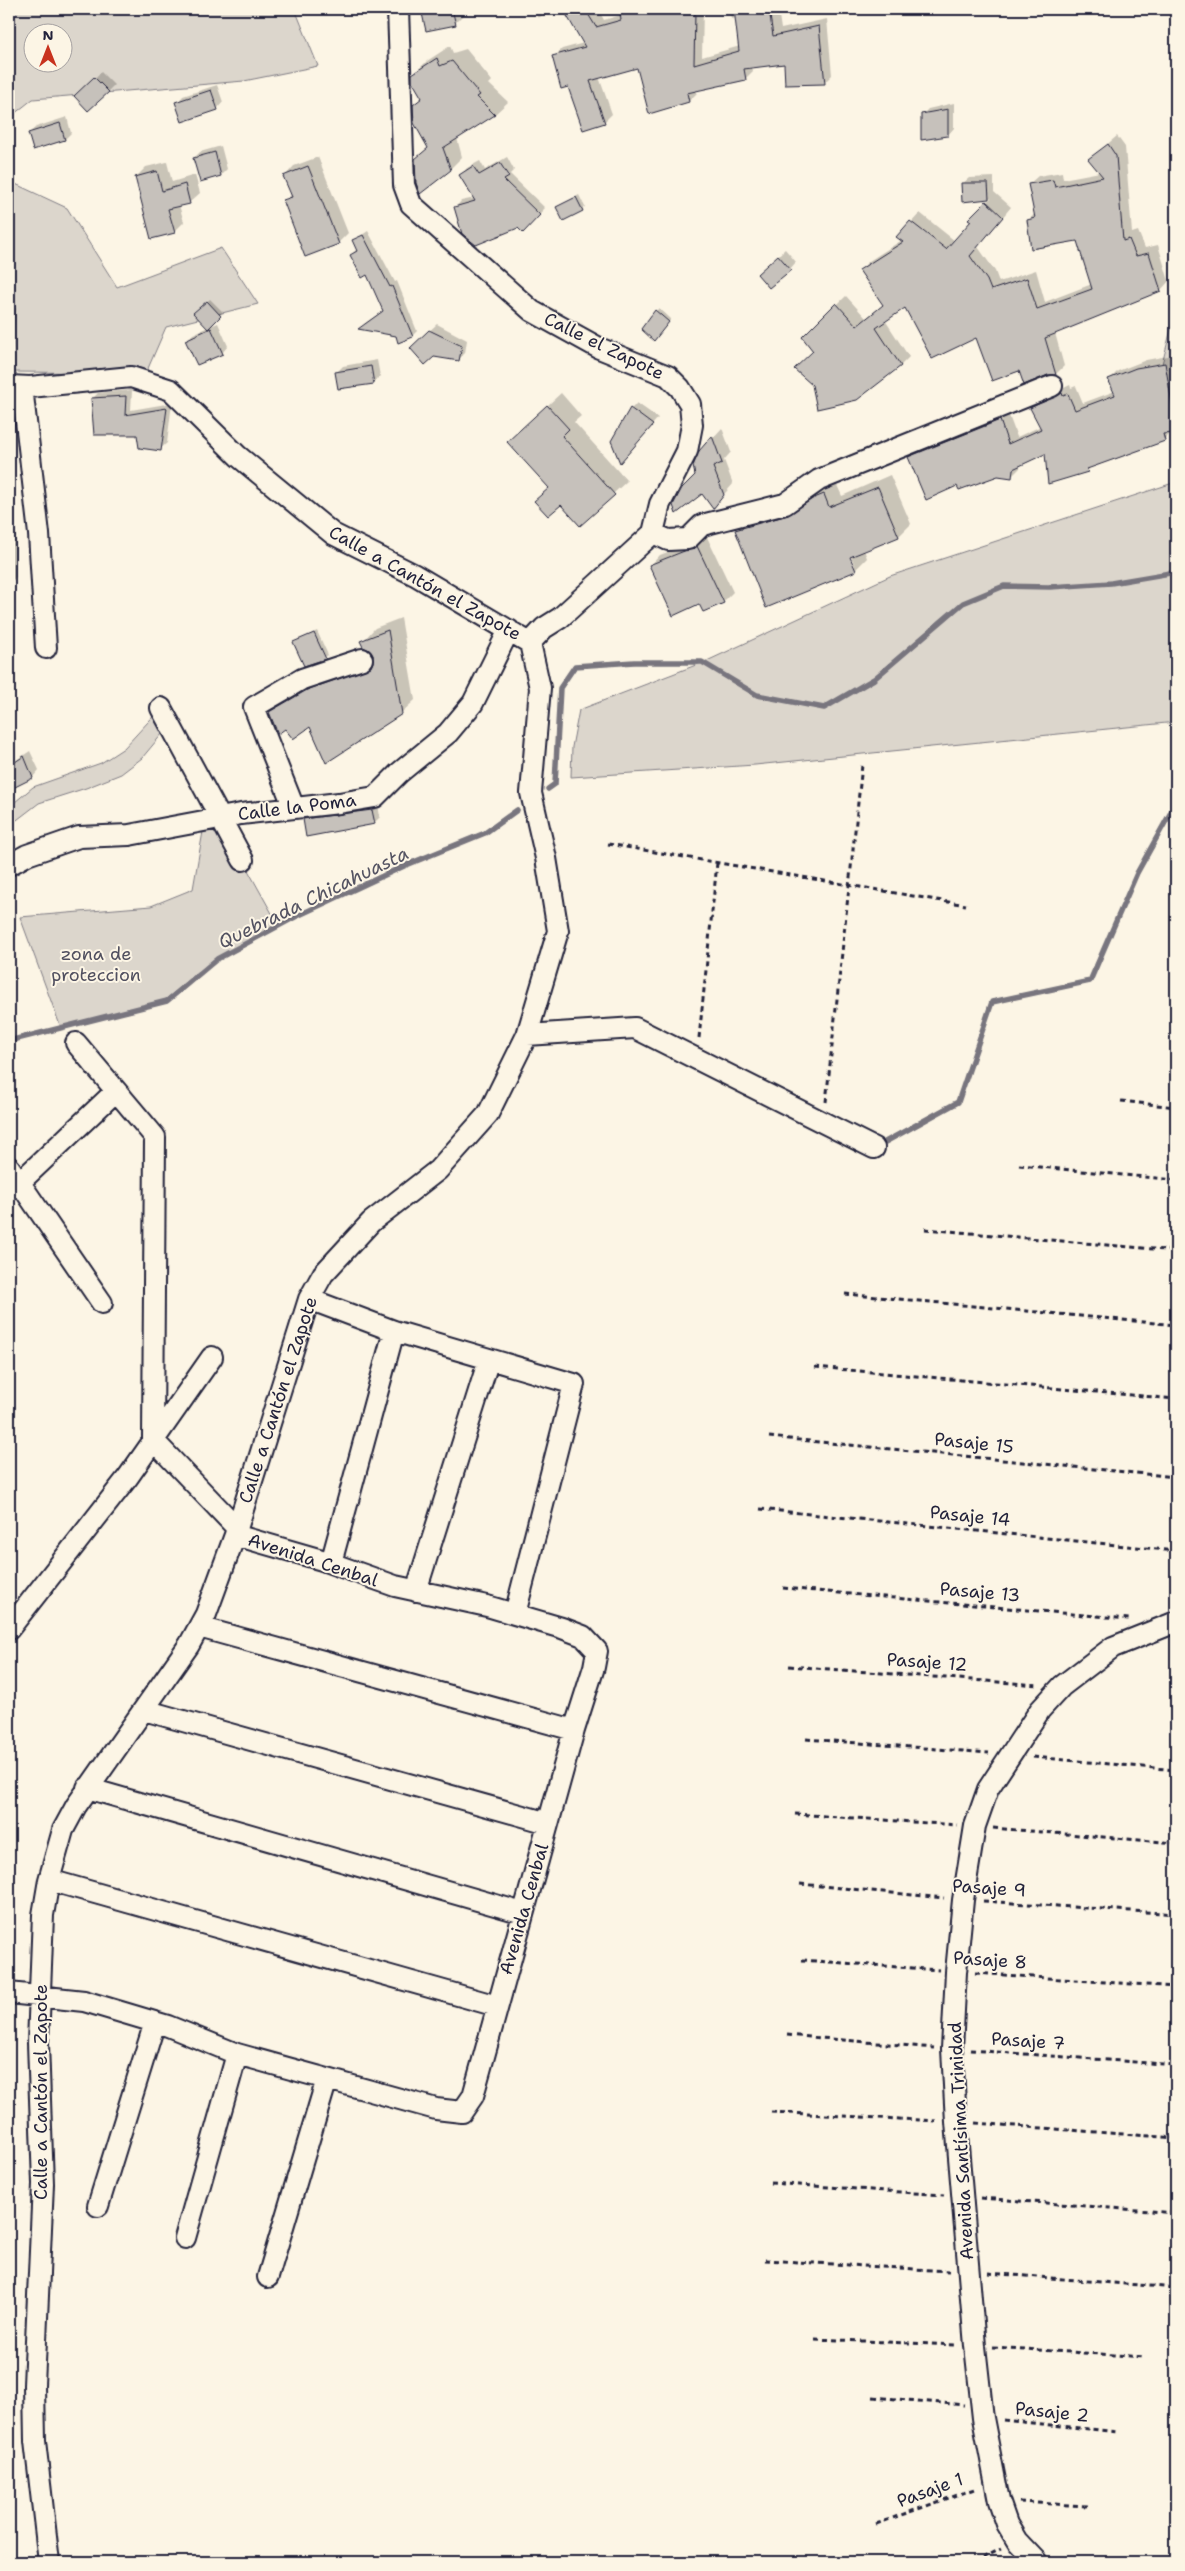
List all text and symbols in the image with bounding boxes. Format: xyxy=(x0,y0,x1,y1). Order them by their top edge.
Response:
north arrow xyxy=(22,22,72,72)
text: N xyxy=(42,26,54,44)
street label: Calle el Zapote xyxy=(540,307,668,385)
street label: Calle a Cantón el Zapote xyxy=(325,520,525,646)
street label: Calle la Poma xyxy=(237,788,357,826)
water label: Quebrada Chicahuasta xyxy=(214,840,413,954)
park label: zona de proteccion xyxy=(51,942,141,987)
street label: Calle a Cantón el Zapote xyxy=(233,1294,323,1506)
street label: Pasaje 15 xyxy=(933,1427,1015,1459)
street label: Pasaje 14 xyxy=(929,1500,1011,1532)
street label: Avenida Cenbal xyxy=(245,1528,382,1593)
street label: Pasaje 13 xyxy=(939,1577,1021,1607)
street label: Pasaje 12 xyxy=(886,1647,968,1677)
street label: Avenida Cenbal xyxy=(494,1840,554,1977)
street label: Pasaje 9 xyxy=(951,1873,1027,1903)
street label: Pasaje 8 xyxy=(952,1945,1028,1975)
street label: Calle a Cantón el Zapote xyxy=(29,1984,53,2200)
street label: Avenida Santísima Trinidad xyxy=(943,2021,979,2261)
street label: Pasaje 7 xyxy=(990,2026,1066,2056)
street label: Pasaje 2 xyxy=(1014,2396,1090,2428)
street label: Pasaje 1 xyxy=(893,2467,967,2513)

